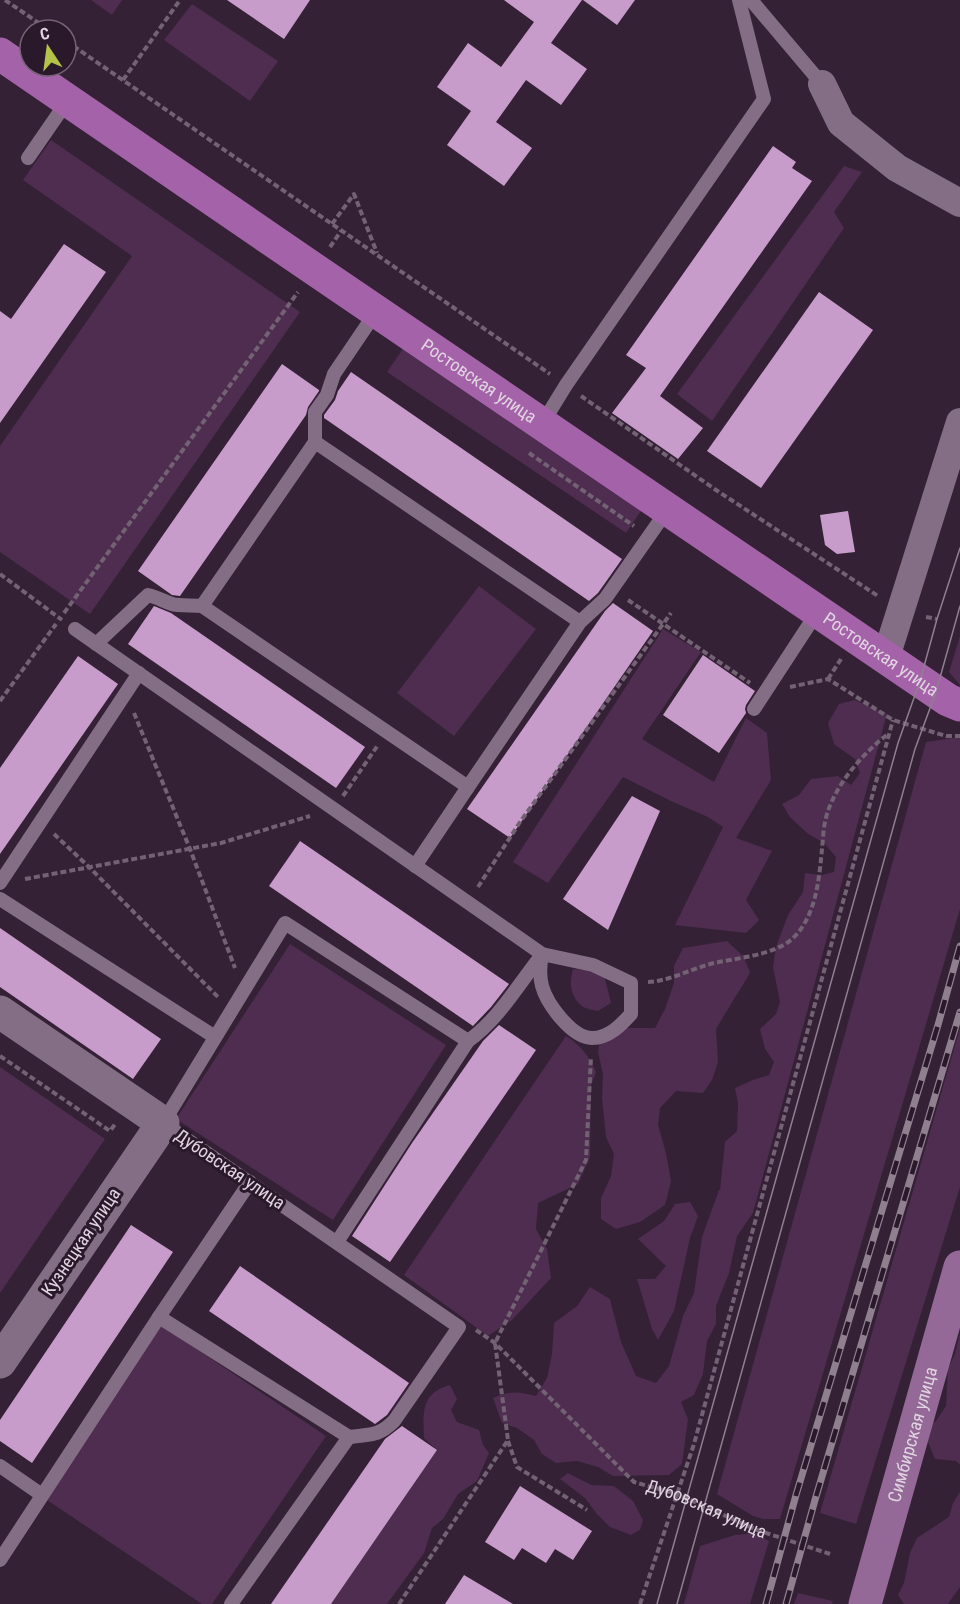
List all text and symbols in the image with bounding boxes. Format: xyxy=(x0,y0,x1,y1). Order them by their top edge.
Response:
north arrow xyxy=(18,18,78,78)
text: С xyxy=(38,24,51,44)
street label: Ростовская улица xyxy=(418,334,541,427)
street label: Ростовская улица xyxy=(820,607,943,700)
street label: Дубовская улица xyxy=(171,1124,289,1213)
street label: Кузнецкая улица xyxy=(37,1184,125,1300)
street label: Симбирская улица xyxy=(883,1364,941,1505)
street label: Дубовская улица xyxy=(644,1475,769,1542)

